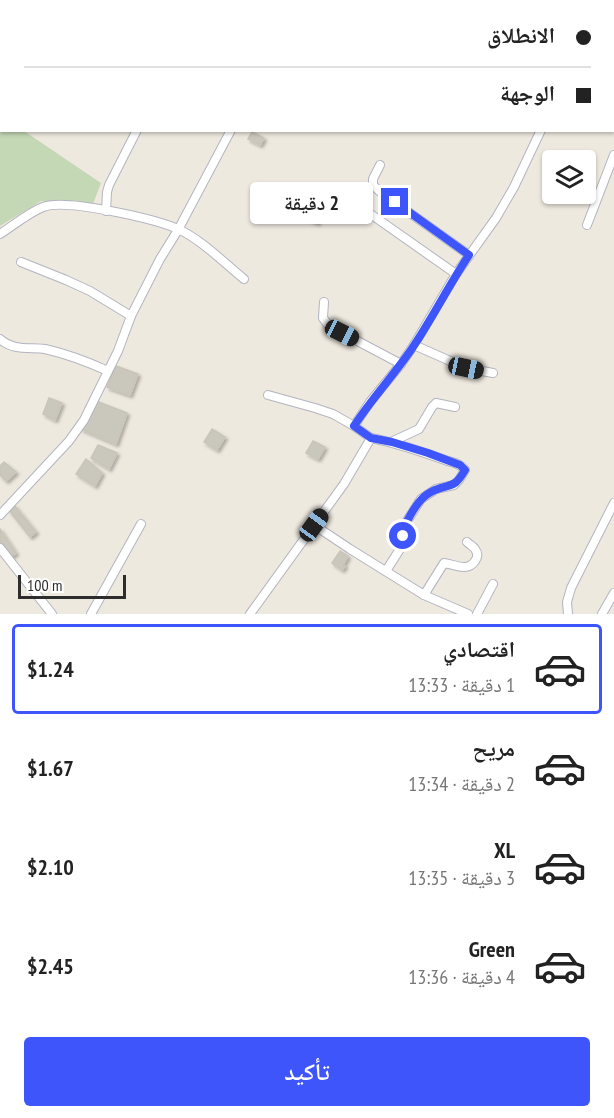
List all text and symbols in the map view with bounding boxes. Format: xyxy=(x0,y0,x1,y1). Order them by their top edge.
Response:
text: الانطلاق xyxy=(487,21,555,49)
text: الوجهة xyxy=(500,79,555,107)
map controls xyxy=(542,150,596,204)
button: layers xyxy=(542,150,596,204)
callout: 2 دقيقة xyxy=(251,181,374,223)
route end xyxy=(381,188,408,215)
text: 2 دقيقة xyxy=(284,190,339,216)
car xyxy=(322,317,362,349)
car xyxy=(447,355,485,381)
car xyxy=(296,505,332,545)
route start xyxy=(389,522,416,549)
scale bar xyxy=(18,572,126,600)
text: 100 m xyxy=(27,575,62,595)
text: اقتصادي xyxy=(443,635,515,663)
icon: car xyxy=(533,642,587,696)
text: $1.24 xyxy=(27,655,74,683)
text: 1 دقيقة · 13:33 xyxy=(408,672,515,698)
text: مريح xyxy=(472,734,515,762)
icon: car xyxy=(533,741,587,795)
text: $1.67 xyxy=(27,754,74,782)
text: 2 دقيقة · 13:34 xyxy=(408,771,515,797)
text: XL xyxy=(494,836,515,864)
icon: car xyxy=(533,840,587,894)
text: $2.10 xyxy=(27,853,74,881)
text: 3 دقيقة · 13:35 xyxy=(408,865,515,891)
text: Green xyxy=(469,935,515,963)
icon: car xyxy=(533,939,587,993)
text: $2.45 xyxy=(27,952,74,980)
text: 4 دقيقة · 13:36 xyxy=(408,964,515,990)
button: تأكيد xyxy=(24,1037,590,1106)

